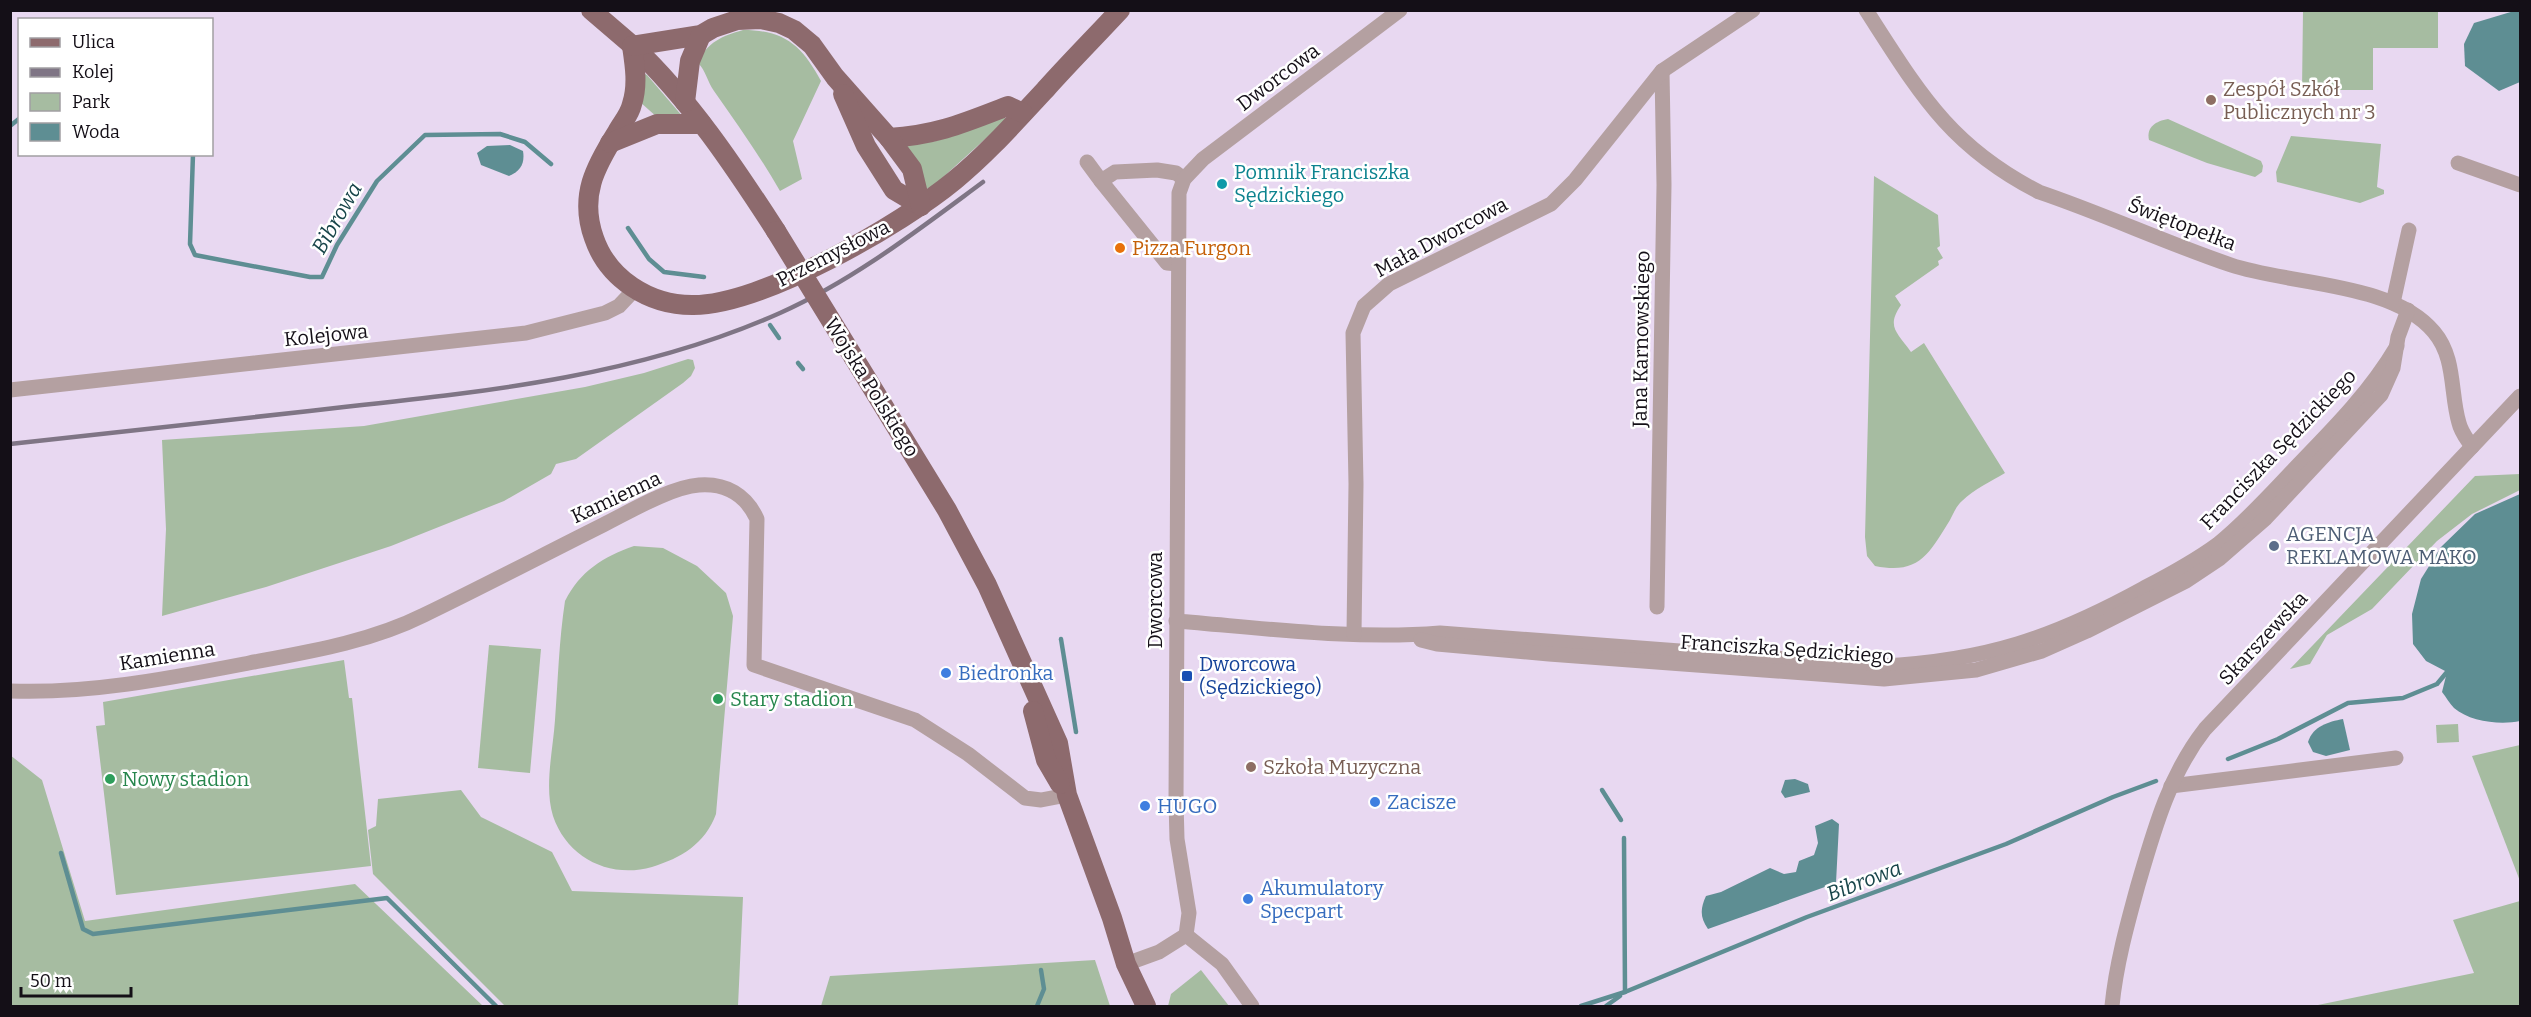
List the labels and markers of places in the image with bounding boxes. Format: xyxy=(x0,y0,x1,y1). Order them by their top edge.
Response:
place label: Zespół Szkół Publicznych nr 3 xyxy=(2223,77,2376,124)
marker: Zespół Szkół Publicznych nr 3 xyxy=(2204,93,2218,107)
place label: Pomnik Franciszka Sędzickiego xyxy=(1234,160,1410,207)
marker: Pomnik Franciszka Sędzickiego xyxy=(1215,177,1229,191)
place label: Pizza Furgon xyxy=(1132,236,1251,260)
marker: Pizza Furgon xyxy=(1113,241,1127,255)
place label: AGENCJA REKLAMOWA MAKO xyxy=(2286,522,2477,569)
marker: AGENCJA REKLAMOWA MAKO xyxy=(2267,539,2281,553)
place label: Dworcowa (Sędzickiego) xyxy=(1199,652,1322,699)
place label: Biedronka xyxy=(958,661,1054,685)
marker: Biedronka xyxy=(939,666,953,680)
marker: Dworcowa (Sędzickiego) xyxy=(1180,669,1194,683)
place label: Stary stadion xyxy=(730,687,853,711)
marker: Stary stadion xyxy=(711,692,725,706)
place label: Szkoła Muzyczna xyxy=(1263,755,1421,779)
marker: Szkoła Muzyczna xyxy=(1244,760,1258,774)
place label: Nowy stadion xyxy=(122,767,249,791)
marker: Nowy stadion xyxy=(103,772,117,786)
place label: Zacisze xyxy=(1387,790,1456,814)
place label: HUGO xyxy=(1157,794,1217,818)
marker: Zacisze xyxy=(1368,795,1382,809)
marker: HUGO xyxy=(1138,799,1152,813)
place label: Akumulatory Specpart xyxy=(1260,876,1384,923)
marker: Akumulatory Specpart xyxy=(1241,892,1255,906)

